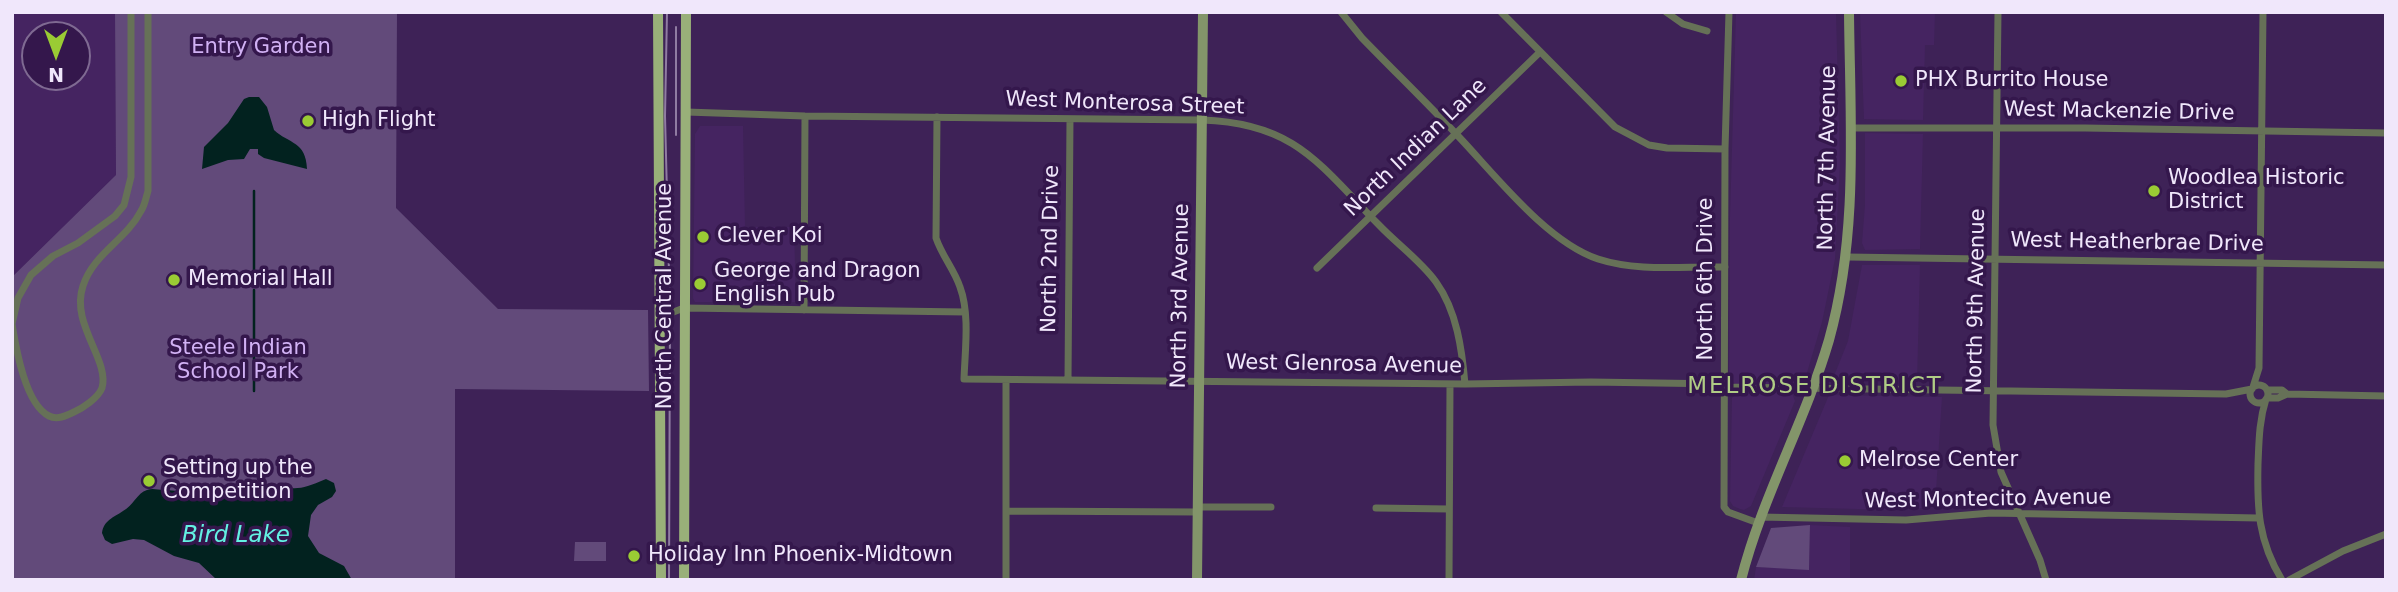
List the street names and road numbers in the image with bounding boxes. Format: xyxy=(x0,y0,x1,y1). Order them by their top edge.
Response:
street label: North 7th Avenue xyxy=(1814,65,1842,251)
street label: North Indian Lane xyxy=(1340,74,1492,222)
street label: West Monterosa Street xyxy=(1005,87,1245,121)
street label: West Mackenzie Drive xyxy=(2003,97,2235,127)
street label: North 2nd Drive xyxy=(1037,165,1065,333)
street label: North Central Avenue xyxy=(653,183,679,409)
street label: North 6th Drive xyxy=(1694,198,1720,360)
street label: North 3rd Avenue xyxy=(1167,203,1195,389)
street label: North 9th Avenue xyxy=(1963,208,1991,394)
street label: West Heatherbrae Drive xyxy=(2010,228,2264,258)
street label: West Glenrosa Avenue xyxy=(1226,350,1462,380)
street label: West Montecito Avenue xyxy=(1864,485,2112,515)

